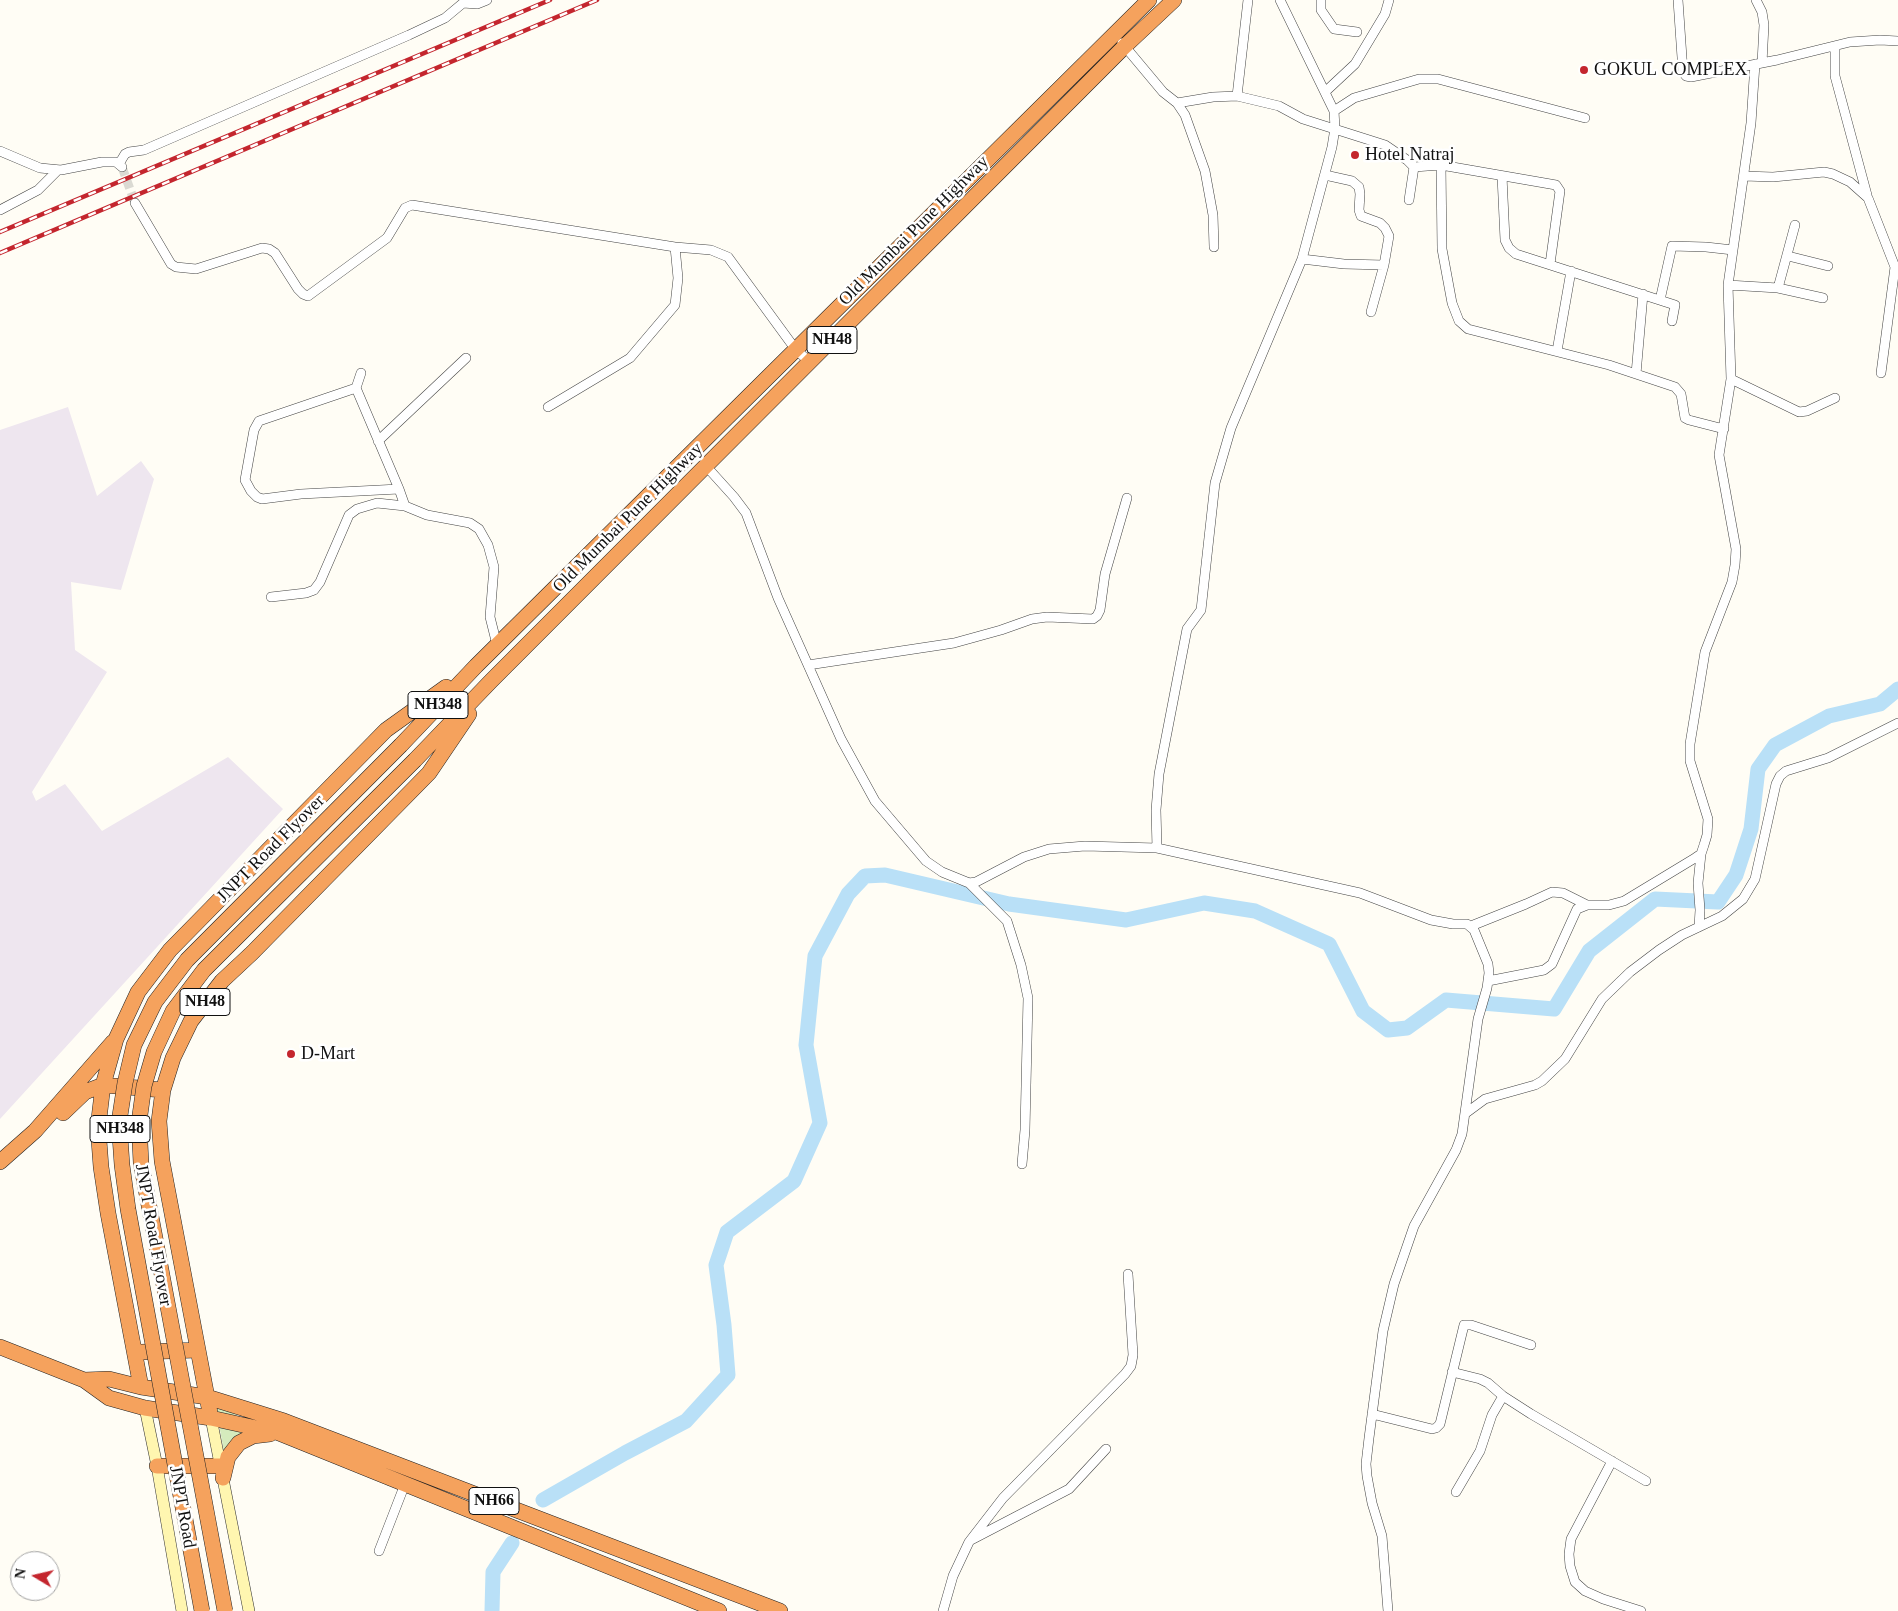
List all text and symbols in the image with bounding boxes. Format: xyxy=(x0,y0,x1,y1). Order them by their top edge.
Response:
place label: GOKUL COMPLEX xyxy=(1594,59,1748,81)
marker: GOKUL COMPLEX xyxy=(1578,64,1590,76)
place label: Hotel Natraj xyxy=(1365,144,1454,166)
marker: Hotel Natraj xyxy=(1349,149,1361,161)
street label: Old Mumbai Pune Highway xyxy=(834,151,994,311)
road number: NH48 xyxy=(807,326,857,354)
street label: Old Mumbai Pune Highway xyxy=(548,438,708,598)
road number: NH348 xyxy=(408,692,468,718)
street label: JNPT Road Flyover xyxy=(212,790,330,908)
road number: NH48 xyxy=(180,989,230,1016)
place label: D-Mart xyxy=(301,1043,355,1065)
marker: D-Mart xyxy=(285,1048,297,1060)
road number: NH348 xyxy=(90,1116,150,1142)
street label: JNPT Road Flyover xyxy=(130,1162,176,1308)
street label: JNPT Road xyxy=(164,1464,200,1550)
road number: NH66 xyxy=(469,1488,519,1514)
north arrow xyxy=(10,1551,60,1601)
text: N xyxy=(12,1568,29,1580)

